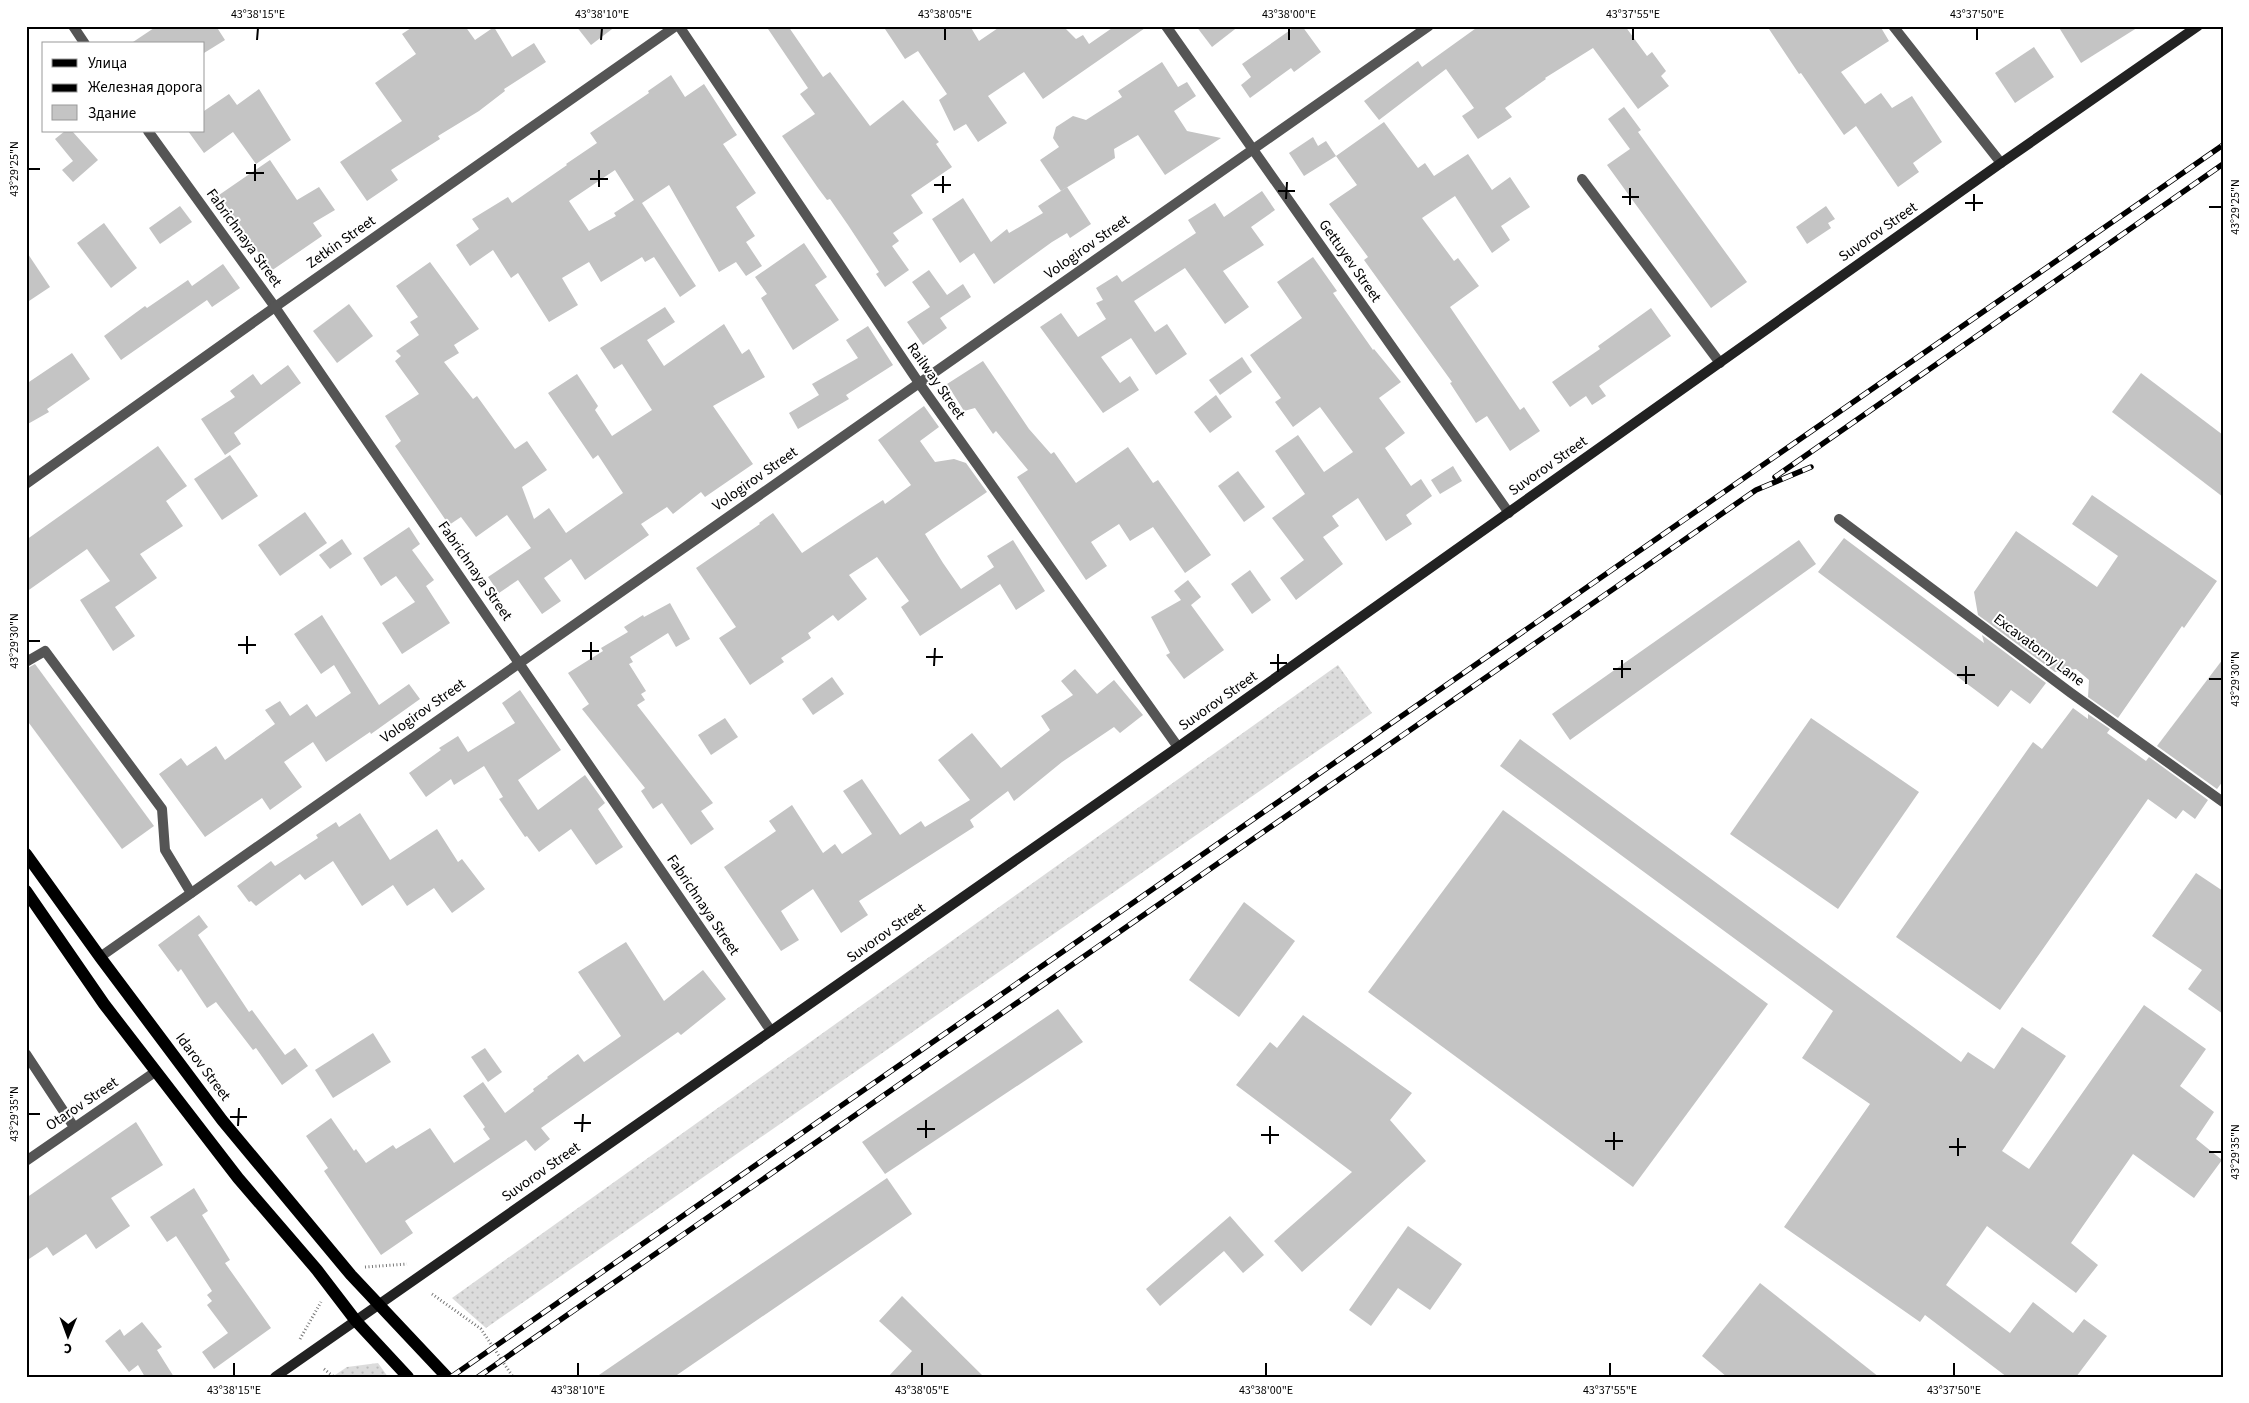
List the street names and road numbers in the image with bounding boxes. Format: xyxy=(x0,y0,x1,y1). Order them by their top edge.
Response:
street label: Fabrichnaya Street xyxy=(201,184,287,292)
street label: Suvorov Street xyxy=(1834,197,1922,267)
street label: Zetkin Street xyxy=(302,210,380,274)
street label: Vologirov Street xyxy=(1040,210,1134,284)
street label: Gettuyev Street xyxy=(1314,215,1386,307)
street label: Railway Street xyxy=(902,338,970,424)
street label: Suvorov Street xyxy=(1504,431,1592,501)
street label: Vologirov Street xyxy=(708,442,802,516)
street label: Fabrichnaya Street xyxy=(433,517,517,625)
street label: Excavatorny Lane xyxy=(1989,609,2089,691)
street label: Suvorov Street xyxy=(1174,666,1262,736)
street label: Vologirov Street xyxy=(376,674,470,748)
street label: Fabrichnaya Street xyxy=(662,851,744,959)
street label: Suvorov Street xyxy=(842,898,930,968)
street label: Idarov Street xyxy=(170,1029,236,1105)
street label: Otarov Street xyxy=(42,1072,122,1136)
street label: Suvorov Street xyxy=(497,1137,585,1207)

